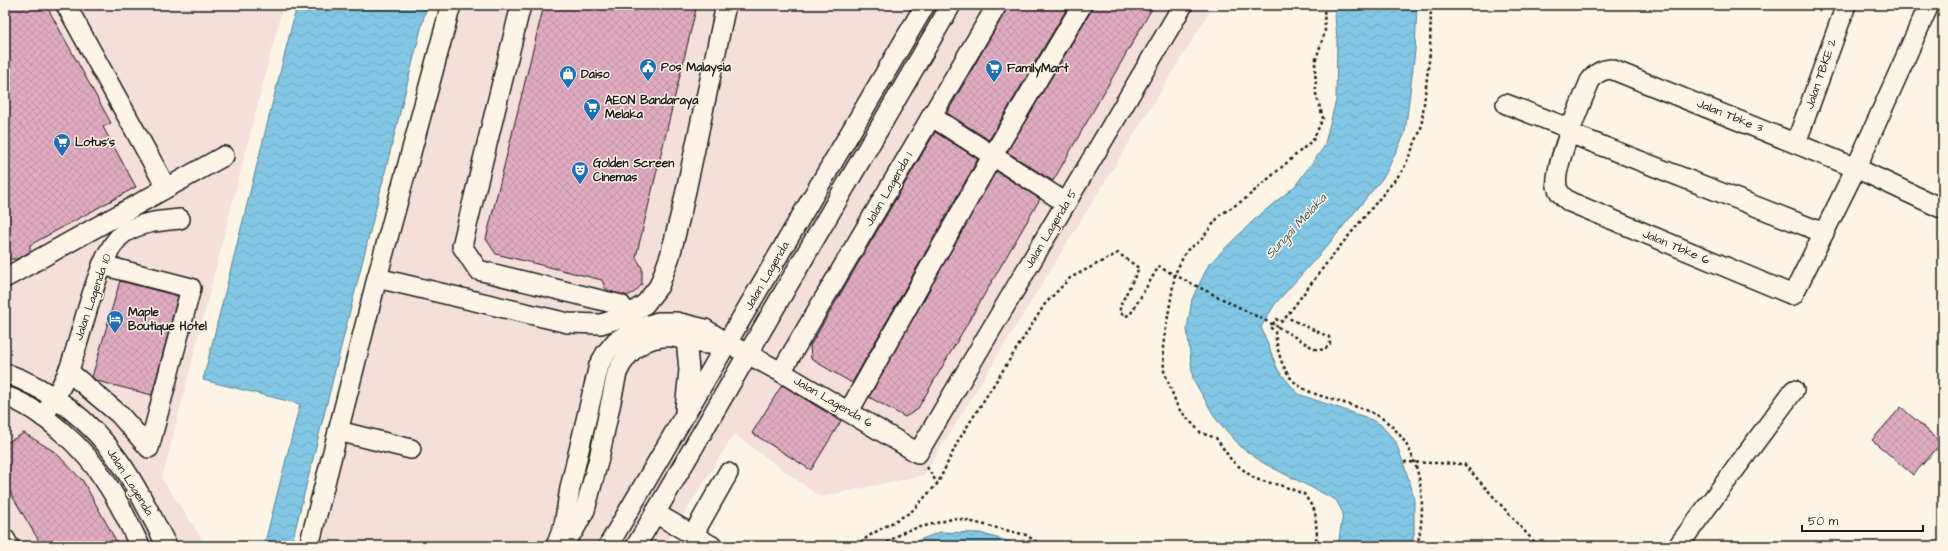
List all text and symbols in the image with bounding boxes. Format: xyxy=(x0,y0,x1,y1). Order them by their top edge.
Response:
street label: Jalan TBKE 2 xyxy=(1801,36,1841,111)
public building icon: Pos Malaysia xyxy=(638,57,658,82)
supermarket icon: FamilyMart xyxy=(984,58,1004,83)
place label: Pos Malaysia xyxy=(661,59,732,77)
place label: FamilyMart xyxy=(1007,60,1069,78)
shop icon: Daiso xyxy=(558,64,578,89)
place label: Daiso xyxy=(581,66,610,83)
place label: AEON Bandaraya Melaka xyxy=(605,92,699,123)
street label: Jalan Tbke 3 xyxy=(1694,95,1766,137)
supermarket icon: AEON Bandaraya Melaka xyxy=(582,97,602,122)
supermarket icon: Lotus's xyxy=(52,132,72,157)
place label: Lotus's xyxy=(75,134,115,151)
street label: Jalan Lagenda 1 xyxy=(861,148,918,230)
place label: Golden Screen Cinemas xyxy=(593,155,674,186)
theatre icon: Golden Screen Cinemas xyxy=(570,160,590,185)
street label: Jalan Lagenda 5 xyxy=(1021,186,1083,272)
water label: Sungai Melaka xyxy=(1261,189,1333,263)
street label: Jalan Tbke 6 xyxy=(1640,225,1713,269)
street label: Jalan Lagenda xyxy=(740,239,794,314)
street label: Jalan Lagenda 10 xyxy=(70,251,117,343)
place label: Maple Boutique Hotel xyxy=(128,304,207,336)
hotel icon: Maple Boutique Hotel xyxy=(105,309,125,334)
street label: Jalan Lagenda 6 xyxy=(790,372,876,433)
street label: Jalan Lagenda xyxy=(102,445,158,520)
scale bar xyxy=(1802,507,1923,533)
text: 50 m xyxy=(1808,513,1839,530)

